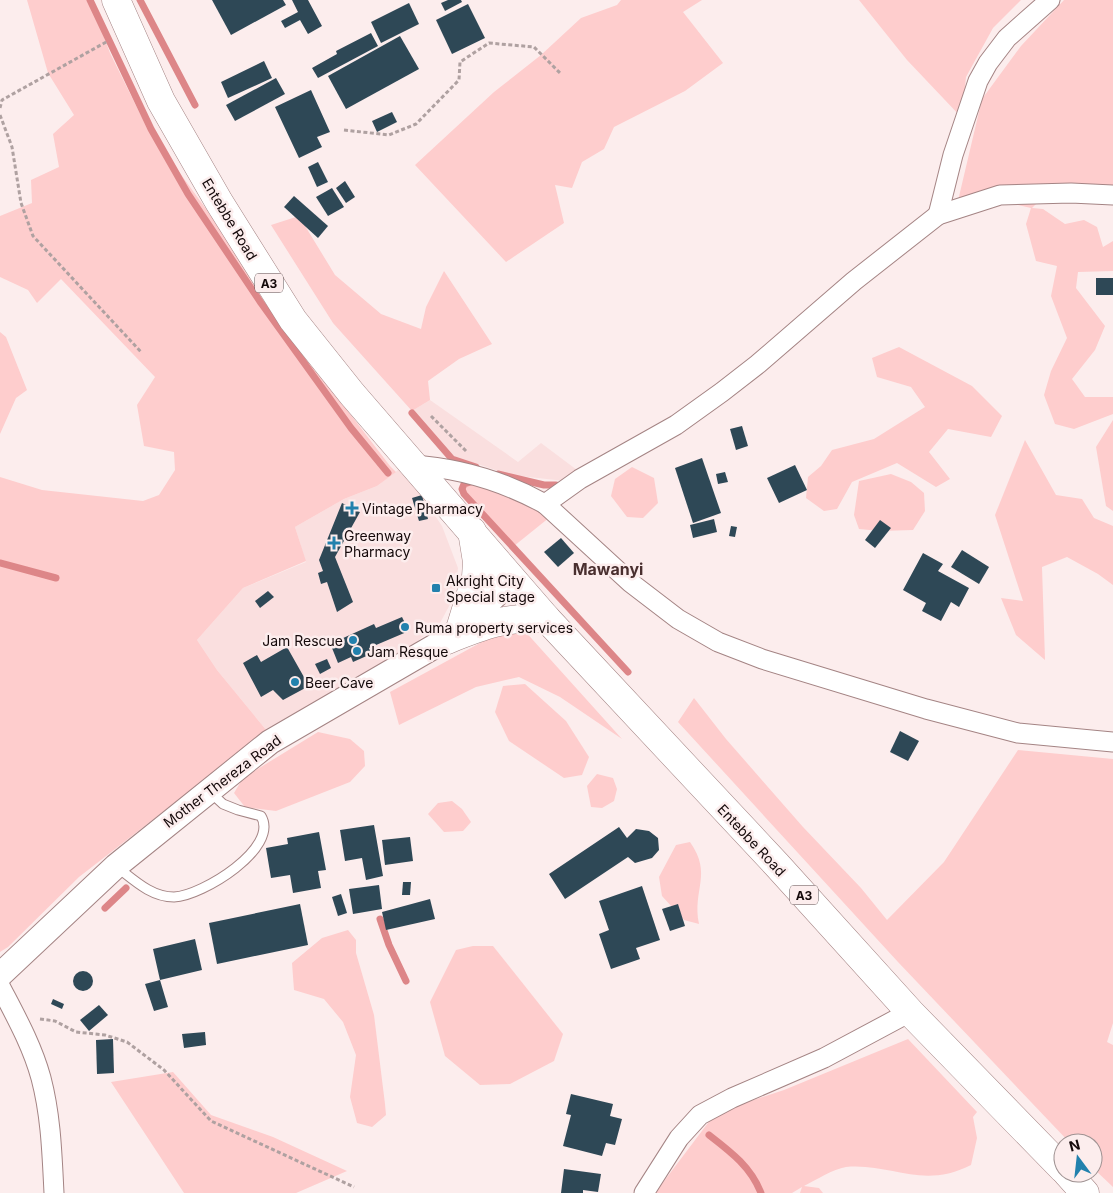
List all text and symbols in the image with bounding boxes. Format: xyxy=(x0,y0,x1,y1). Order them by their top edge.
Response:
street label: Entebbe Road xyxy=(199,175,261,263)
road number: A3 xyxy=(255,274,283,292)
place label: Vintage Pharmacy xyxy=(362,500,483,517)
marker: Vintage Pharmacy xyxy=(346,502,358,514)
place label: Greenway Pharmacy xyxy=(344,527,411,560)
marker: Greenway Pharmacy xyxy=(328,537,340,549)
district label: Mawanyi xyxy=(573,559,643,579)
place label: Akright City Special stage xyxy=(446,572,535,605)
marker: Akright City Special stage xyxy=(430,582,442,594)
place label: Ruma property services xyxy=(415,619,573,636)
marker: Ruma property services xyxy=(399,621,411,633)
place label: Jam Rescue xyxy=(262,632,343,649)
marker: Jam Rescue xyxy=(347,634,359,646)
place label: Jam Resque xyxy=(367,643,448,660)
marker: Jam Resque xyxy=(351,645,363,657)
place label: Beer Cave xyxy=(305,674,373,691)
marker: Beer Cave xyxy=(289,676,301,688)
street label: Mother Thereza Road xyxy=(160,731,284,831)
street label: Entebbe Road xyxy=(714,800,790,880)
road number: A3 xyxy=(790,886,818,904)
north arrow xyxy=(1053,1133,1103,1183)
text: N xyxy=(1067,1135,1082,1155)

